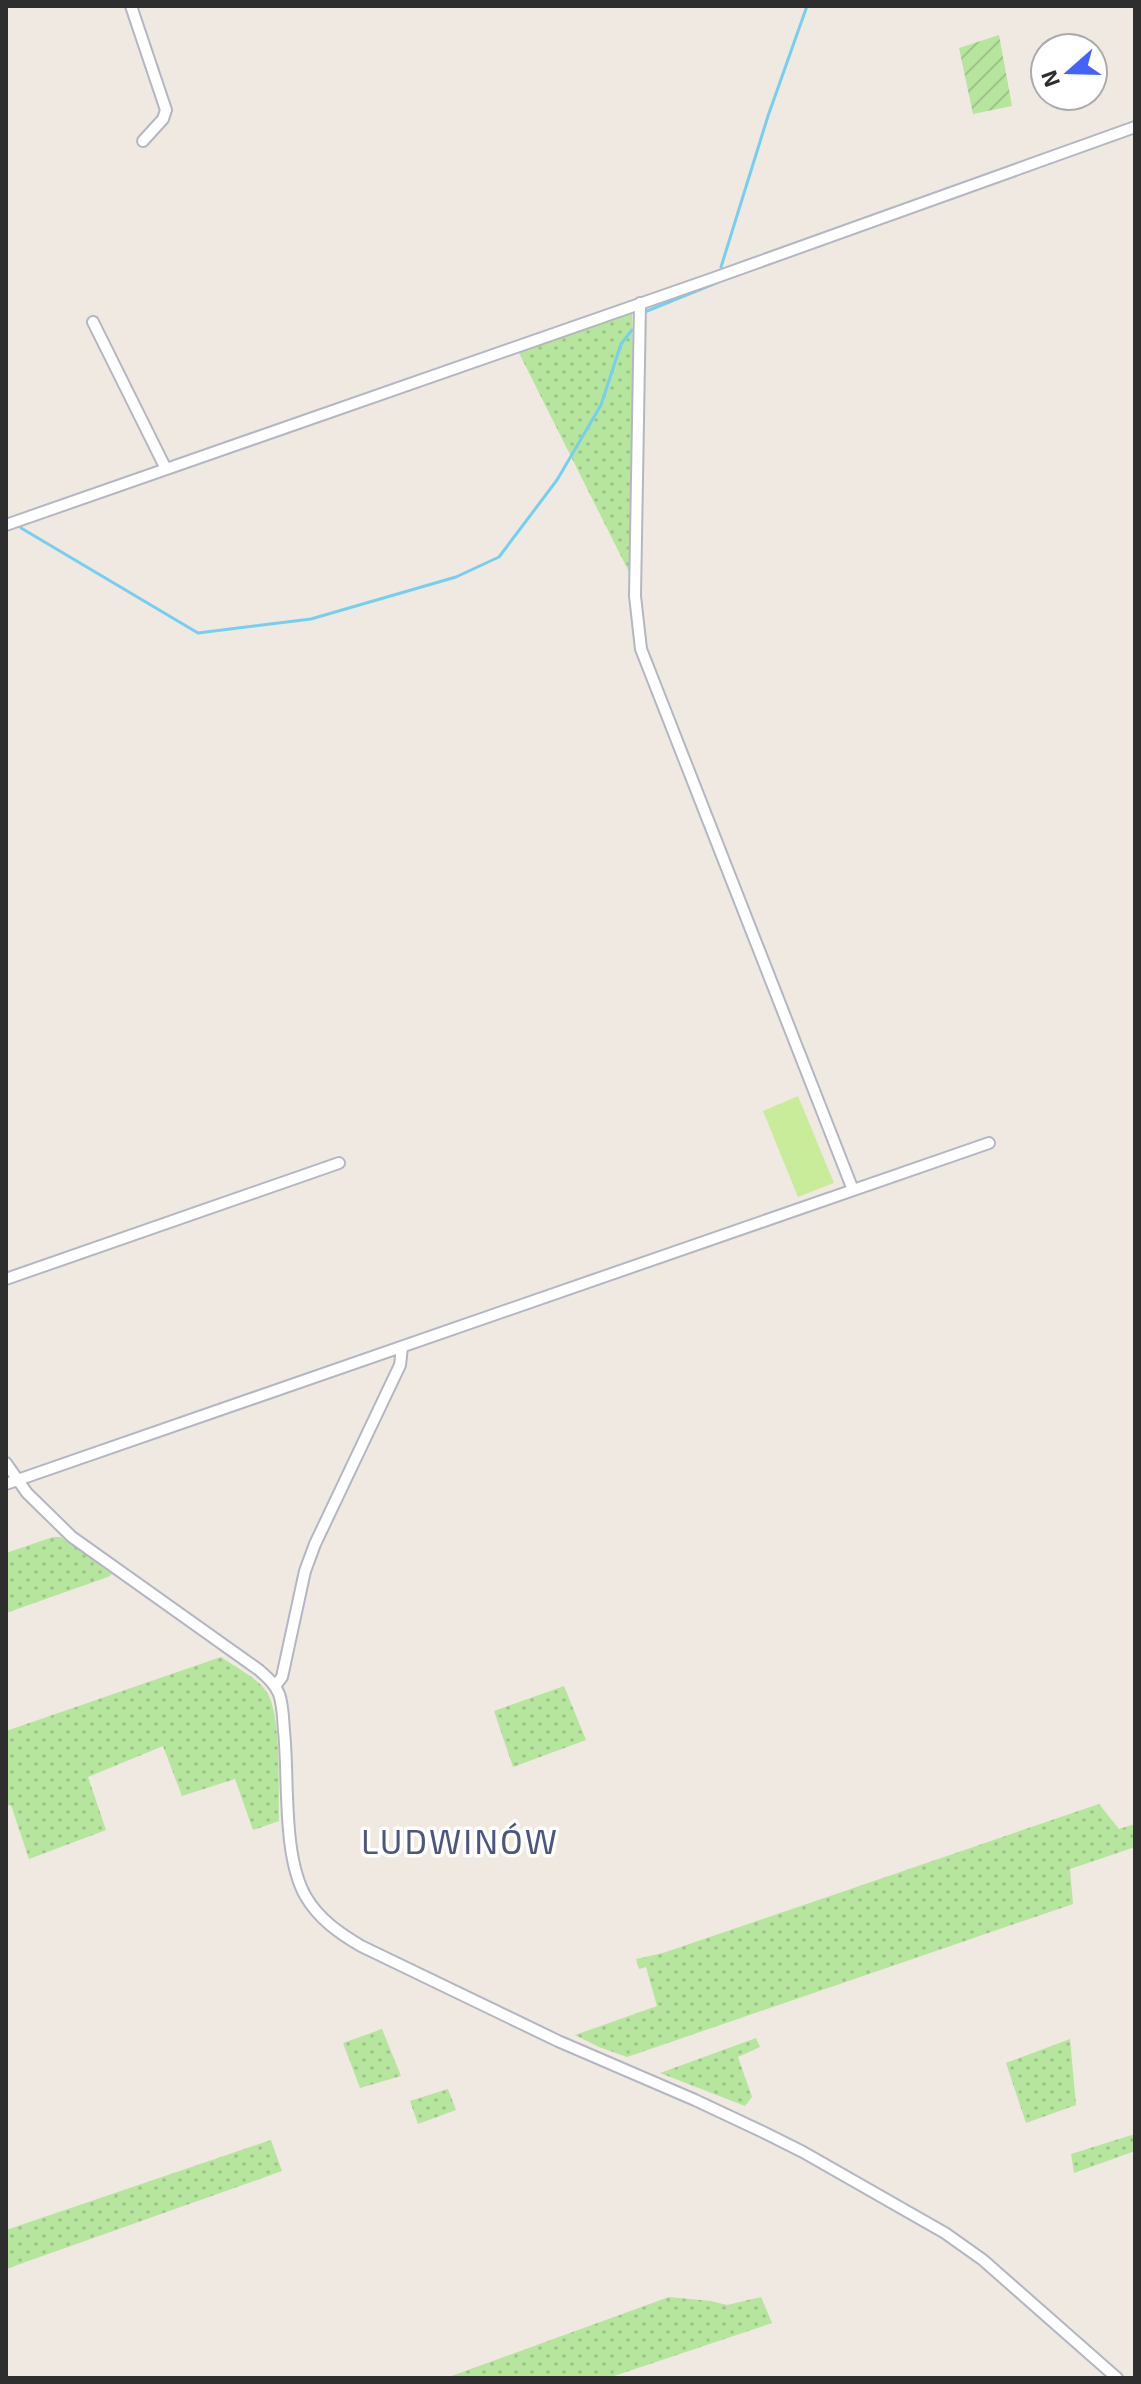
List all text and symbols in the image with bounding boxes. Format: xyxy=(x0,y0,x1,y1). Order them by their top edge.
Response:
north arrow xyxy=(1029,32,1109,112)
text: N xyxy=(1034,67,1064,91)
district label: LUDWINÓW xyxy=(361,1820,559,1861)

